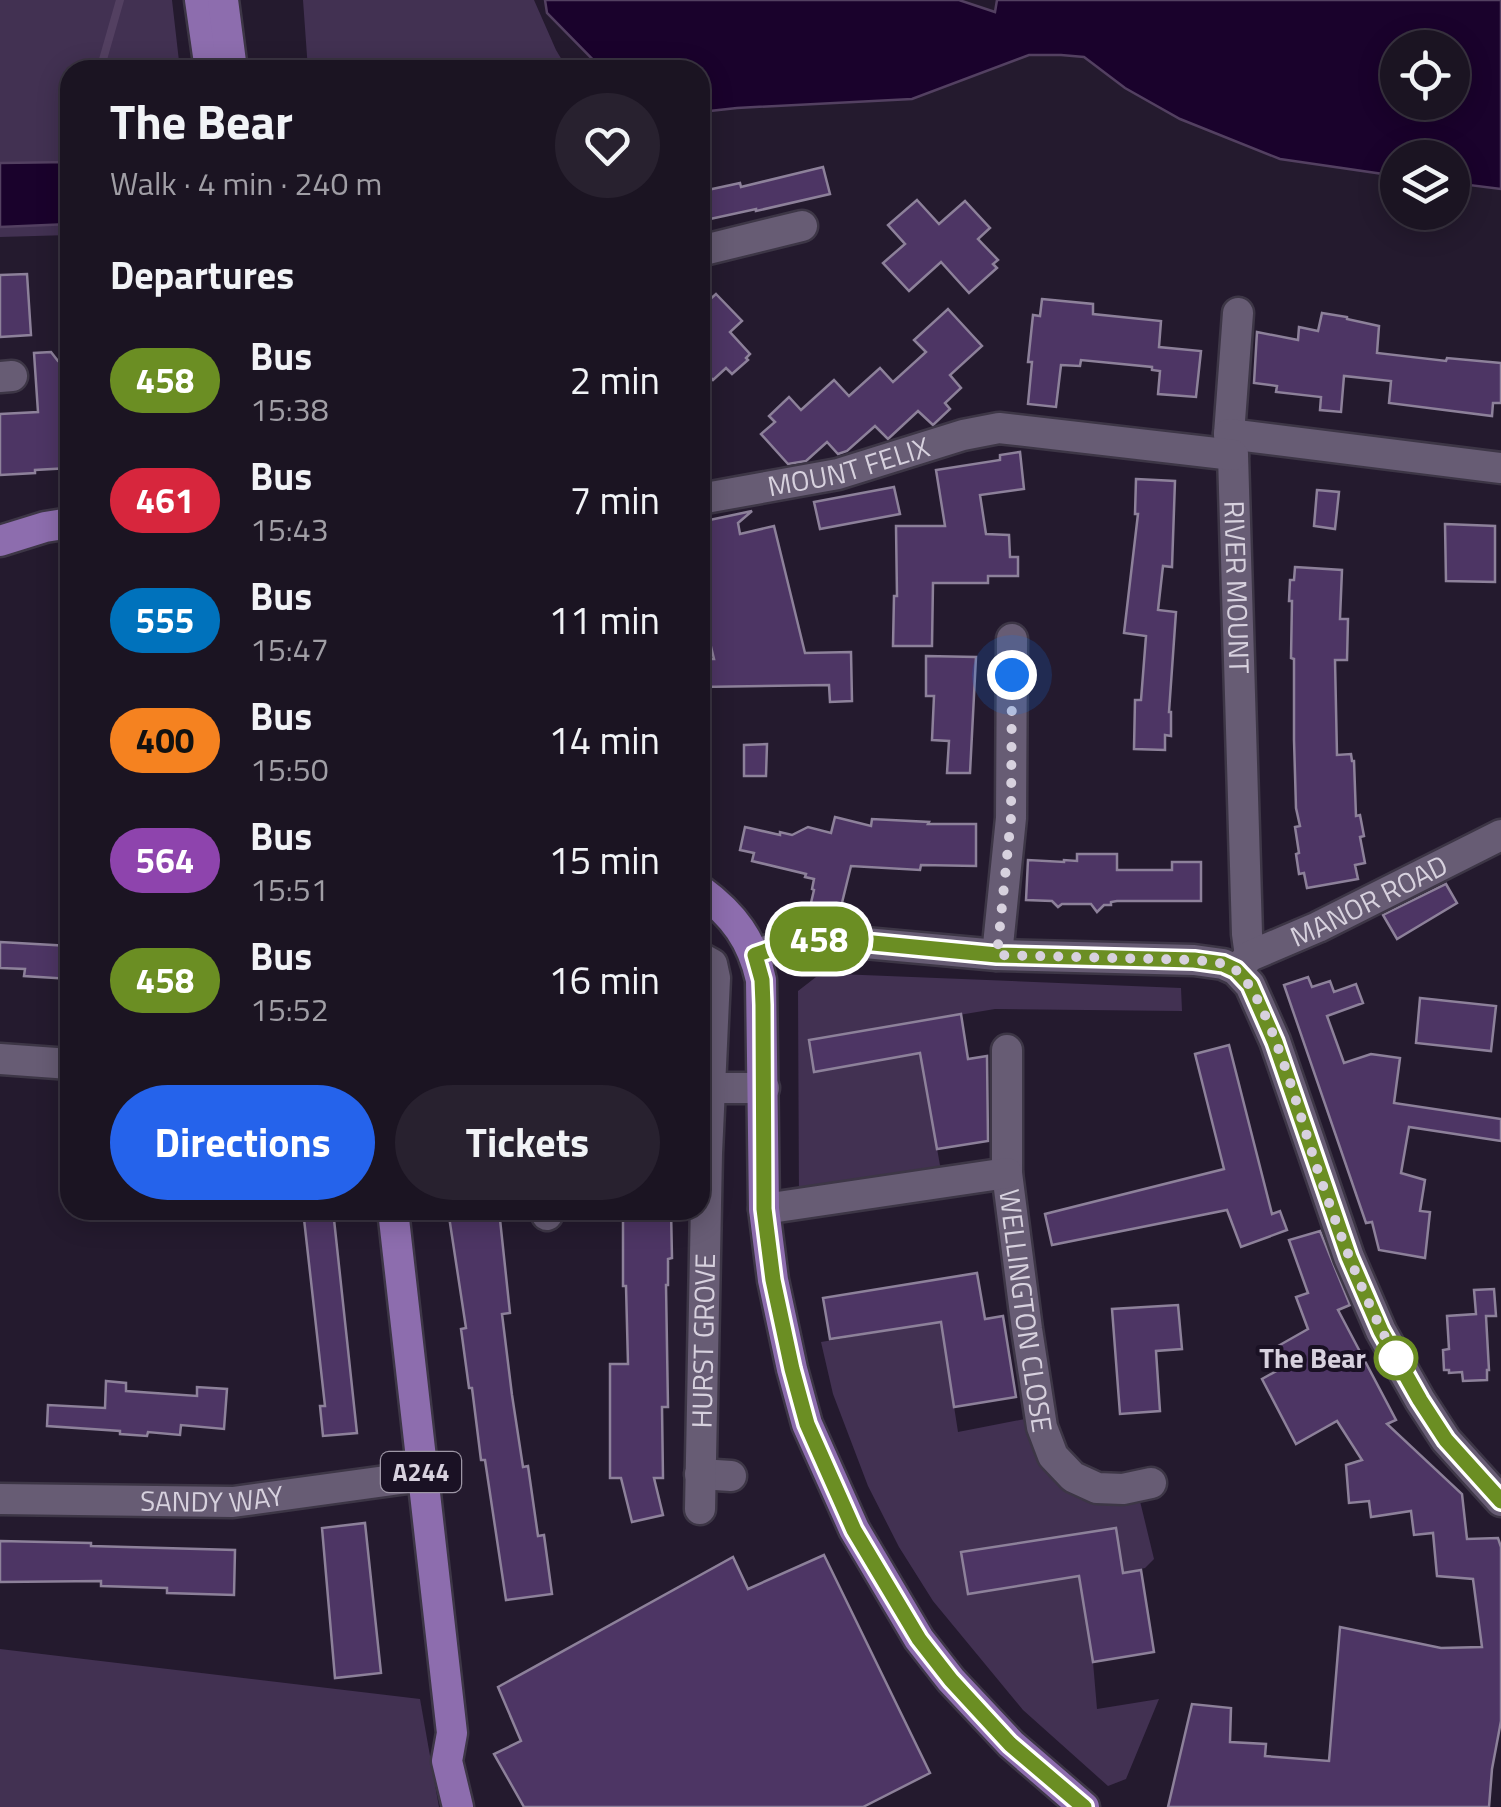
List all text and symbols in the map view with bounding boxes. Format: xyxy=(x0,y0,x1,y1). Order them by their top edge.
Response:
map controls xyxy=(1380,30,1470,230)
button: locate xyxy=(1380,30,1470,120)
text: The Bear xyxy=(110,85,293,158)
button: heart xyxy=(555,93,660,198)
button: layers xyxy=(1380,140,1470,230)
text: Walk · 4 min · 240 m xyxy=(110,159,382,207)
text: Departures xyxy=(110,246,294,304)
text: Bus xyxy=(250,327,312,385)
text: 2 min xyxy=(570,351,660,409)
text: 458 xyxy=(136,353,194,407)
text: 15:38 xyxy=(250,385,329,433)
street label: MOUNT FELIX xyxy=(764,425,935,507)
text: Bus xyxy=(250,447,312,505)
text: 7 min xyxy=(570,471,660,529)
text: 461 xyxy=(136,473,194,527)
street label: RIVER MOUNT xyxy=(1213,500,1261,675)
text: 15:43 xyxy=(250,505,329,553)
text: Bus xyxy=(250,567,312,625)
text: 11 min xyxy=(549,591,660,649)
text: 555 xyxy=(136,593,194,647)
text: 15:47 xyxy=(250,625,329,673)
your location xyxy=(987,650,1037,700)
text: Bus xyxy=(250,687,312,745)
text: 14 min xyxy=(549,711,660,769)
text: 400 xyxy=(136,713,194,767)
text: 15:50 xyxy=(250,745,329,793)
text: Bus xyxy=(250,807,312,865)
text: 15 min xyxy=(549,831,660,889)
text: 564 xyxy=(136,833,194,887)
street label: MANOR ROAD xyxy=(1283,843,1455,958)
text: 15:51 xyxy=(250,865,329,913)
line badge: 458 xyxy=(762,906,876,972)
text: 458 xyxy=(790,912,848,966)
text: Bus xyxy=(250,927,312,985)
text: 16 min xyxy=(549,951,660,1009)
text: 458 xyxy=(136,953,194,1007)
text: 15:52 xyxy=(250,985,329,1033)
button: Directions xyxy=(110,1085,375,1200)
button: Tickets xyxy=(395,1085,660,1200)
street label: WELLINGTON CLOSE xyxy=(988,1186,1065,1435)
street label: HURST GROVE xyxy=(680,1253,726,1429)
place label: The Bear xyxy=(1259,1336,1366,1379)
marker: The Bear xyxy=(1375,1337,1417,1379)
road number: A244 xyxy=(381,1452,461,1492)
street label: SANDY WAY xyxy=(140,1473,286,1523)

